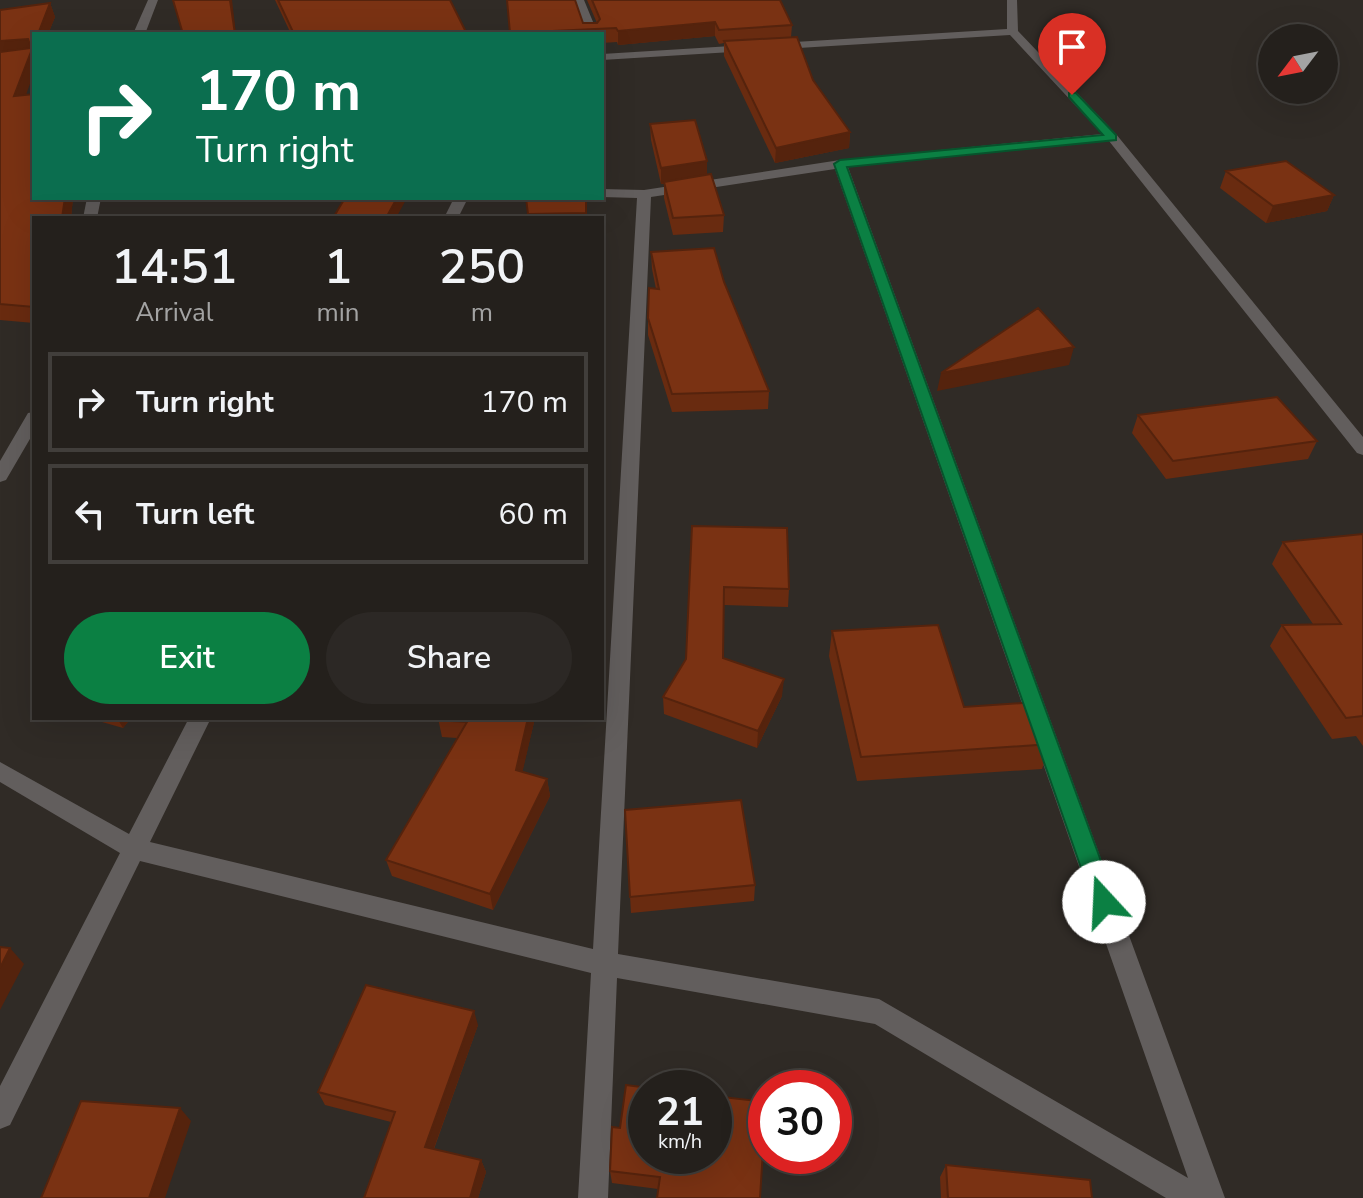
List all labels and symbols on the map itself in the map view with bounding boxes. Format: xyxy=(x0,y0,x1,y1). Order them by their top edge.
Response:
pin xyxy=(1038,13,1106,95)
north arrow xyxy=(1258,24,1338,104)
position arrow xyxy=(1062,860,1146,944)
speed limit sign: 30 xyxy=(748,1070,852,1174)

